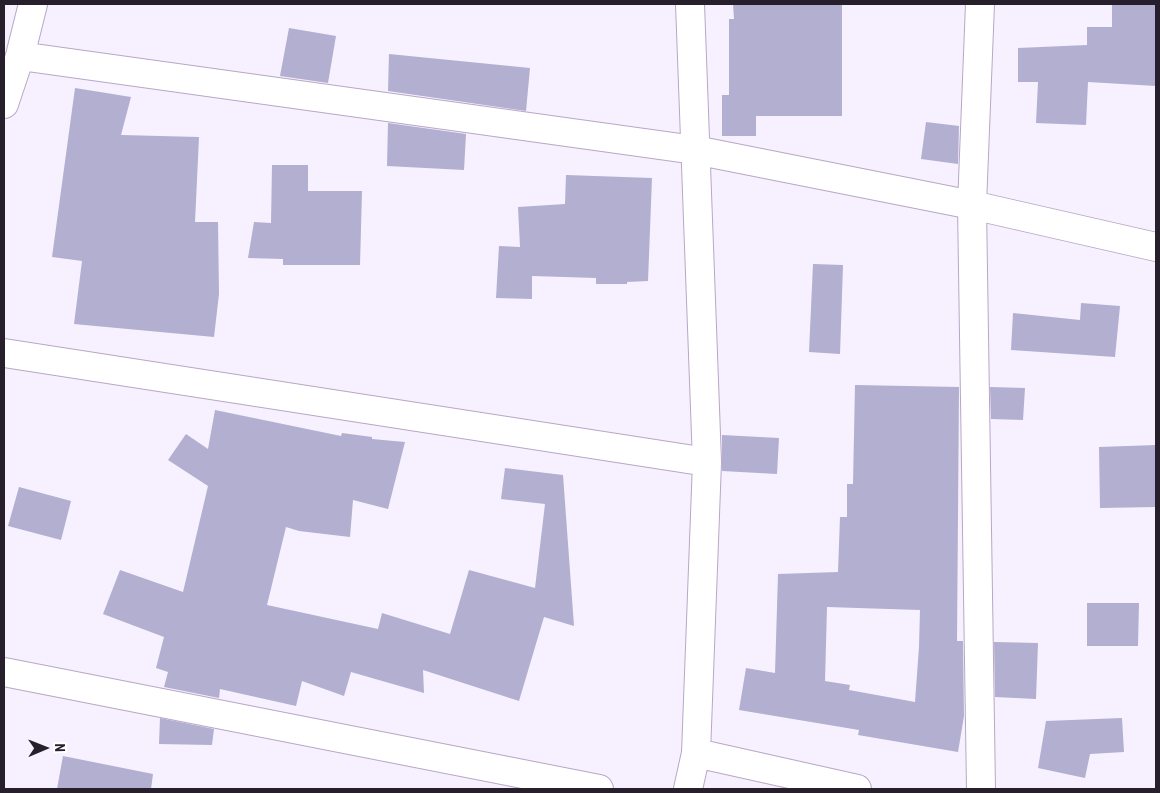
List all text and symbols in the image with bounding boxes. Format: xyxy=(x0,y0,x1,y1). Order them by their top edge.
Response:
north arrow xyxy=(20,723,70,773)
text: N xyxy=(52,743,68,752)

